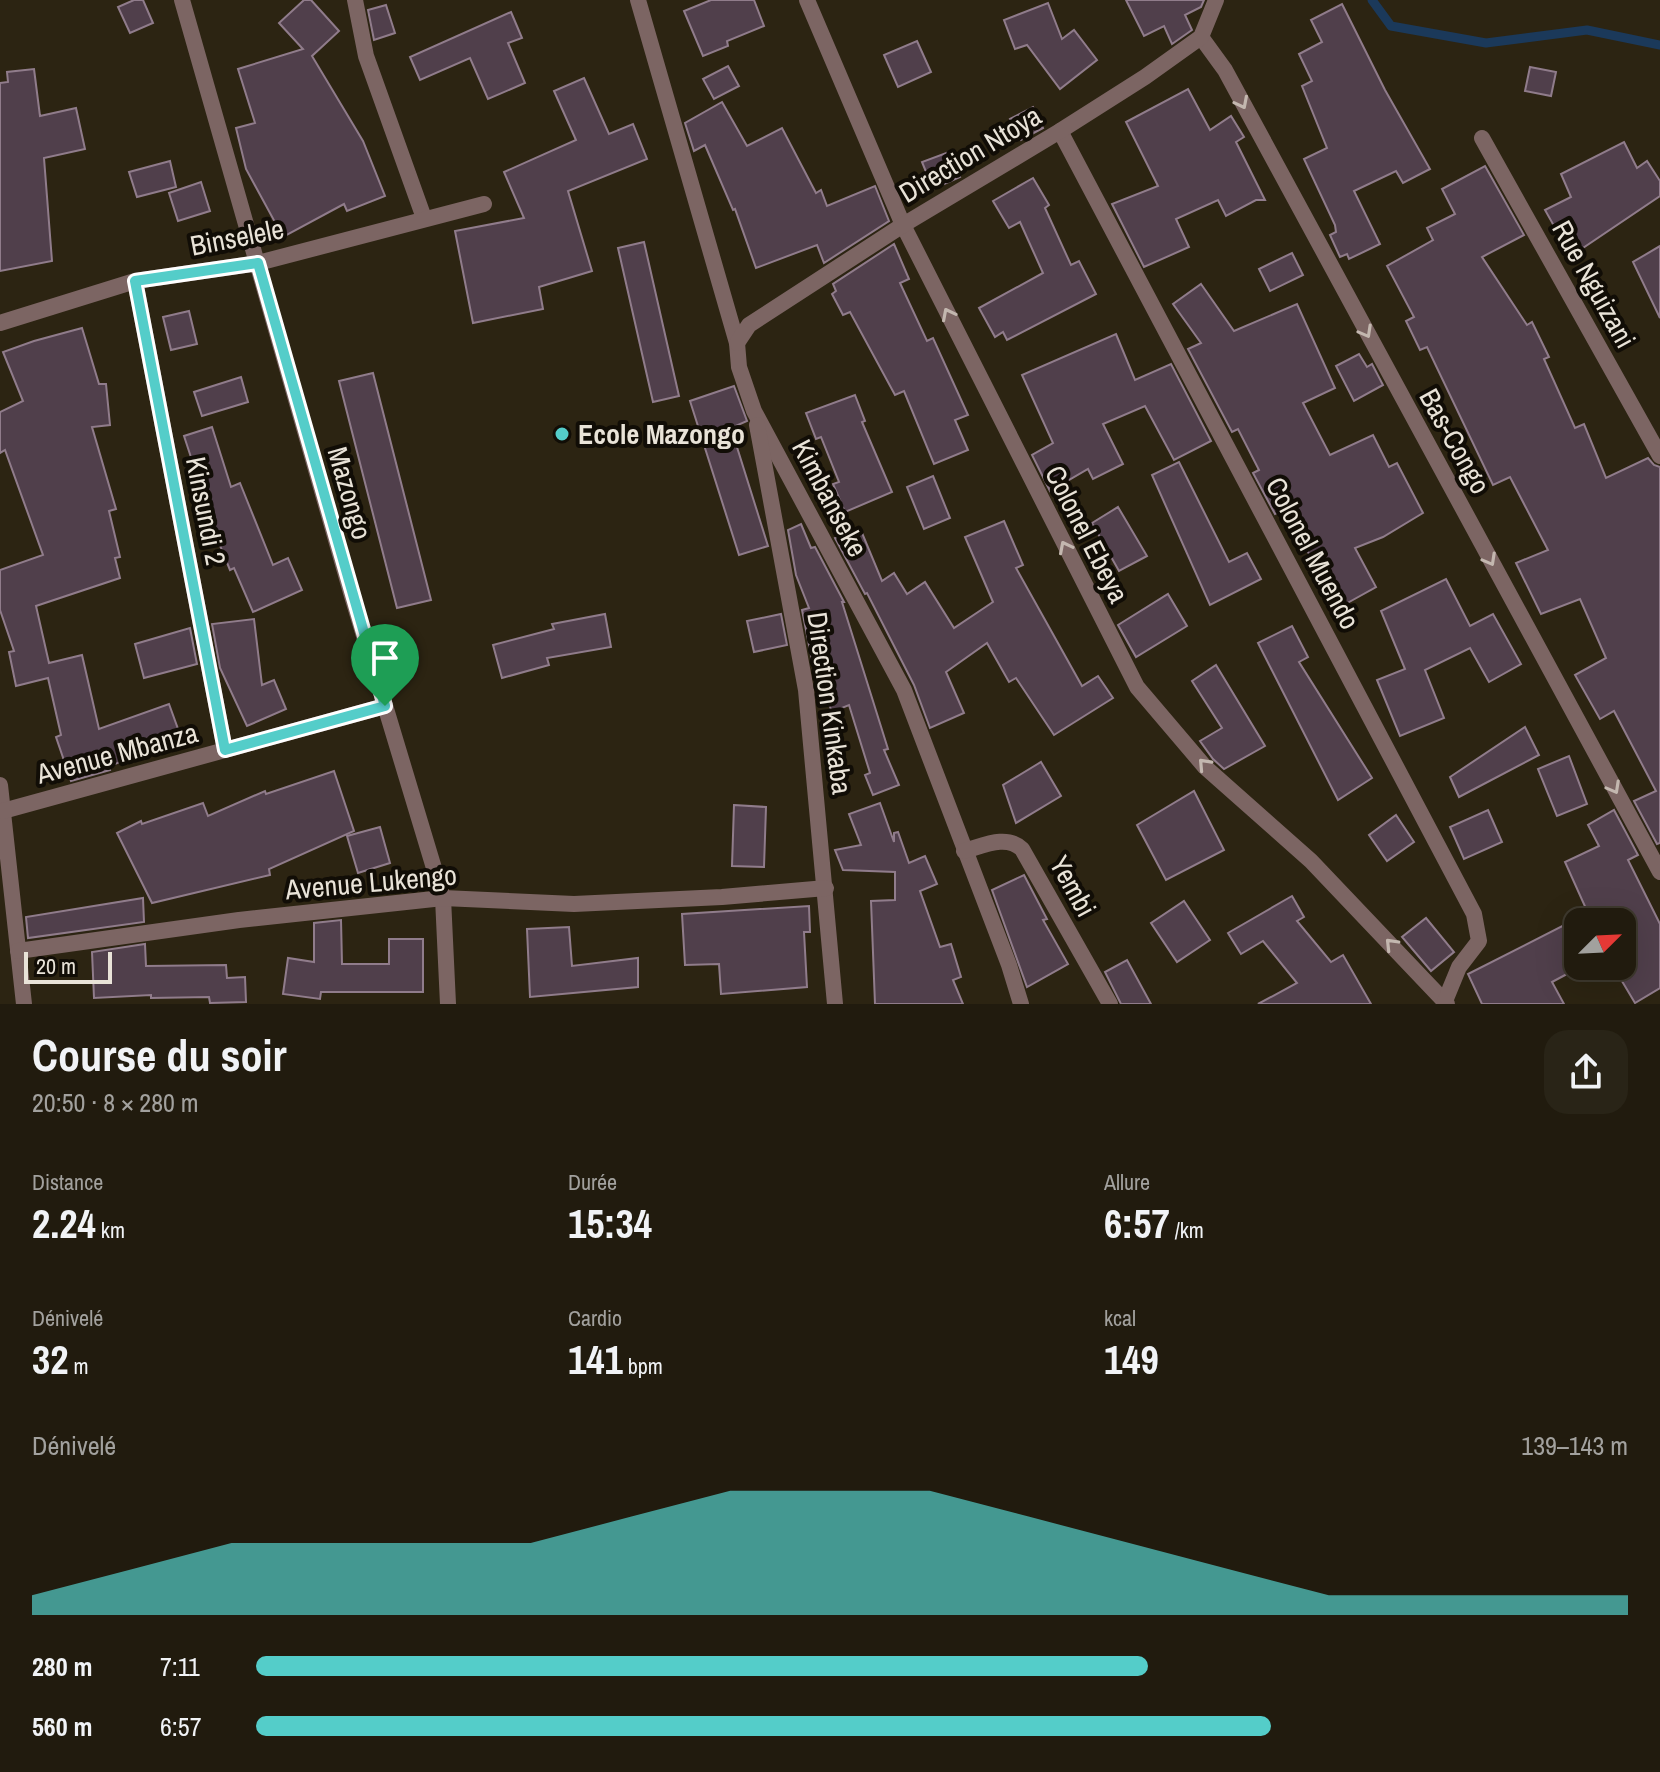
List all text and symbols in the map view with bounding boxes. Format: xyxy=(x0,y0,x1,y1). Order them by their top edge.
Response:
one-way arrow xyxy=(1232,95,1247,110)
street label: Direction Ntoya xyxy=(892,97,1048,211)
street label: Binselele xyxy=(187,209,287,265)
street label: Rue Nguizani xyxy=(1543,213,1645,355)
one-way arrow xyxy=(942,308,957,323)
one-way arrow xyxy=(1356,323,1371,338)
street label: Bas-Congo xyxy=(1411,382,1499,500)
place label: Ecole Mazongo xyxy=(578,415,745,453)
marker: Ecole Mazongo xyxy=(553,425,571,443)
street label: Kimbanseke xyxy=(783,433,877,563)
street label: Mazongo xyxy=(319,442,381,544)
street label: Kinsundi 2 xyxy=(177,453,235,569)
street label: Colonel Ebeya xyxy=(1036,459,1138,609)
street label: Colonel Muendo xyxy=(1257,470,1369,636)
one-way arrow xyxy=(1059,540,1074,555)
one-way arrow xyxy=(1480,551,1496,566)
street label: Direction Kinkaba xyxy=(798,609,862,797)
pin xyxy=(351,624,419,706)
icon: arrive xyxy=(363,636,407,680)
street label: Avenue Mbanza xyxy=(31,713,202,793)
one-way arrow xyxy=(1198,759,1213,773)
one-way arrow xyxy=(1605,780,1620,795)
street label: Yembi xyxy=(1041,849,1105,923)
street label: Avenue Lukengo xyxy=(283,856,458,909)
north arrow xyxy=(1564,908,1636,980)
map controls xyxy=(1564,908,1636,980)
one-way arrow xyxy=(1386,939,1400,954)
scale bar xyxy=(24,948,112,984)
text: 20 m xyxy=(36,951,76,981)
text: Course du soir xyxy=(32,1025,287,1085)
button: share xyxy=(1544,1030,1628,1114)
text: 20:50 · 8 × 280 m xyxy=(32,1085,199,1120)
text: Distance xyxy=(32,1167,103,1197)
text: Durée xyxy=(568,1167,617,1197)
text: Allure xyxy=(1104,1167,1150,1197)
text: 2.24 xyxy=(32,1197,96,1250)
text: 15:34 xyxy=(568,1197,652,1250)
text: 6:57 xyxy=(1104,1197,1170,1250)
text: km xyxy=(96,1215,125,1245)
text: /km xyxy=(1170,1215,1204,1245)
text: Dénivelé xyxy=(32,1303,103,1333)
text: Cardio xyxy=(568,1303,622,1333)
text: kcal xyxy=(1104,1303,1136,1333)
text: 32 xyxy=(32,1333,68,1386)
text: 141 xyxy=(568,1333,623,1386)
text: 149 xyxy=(1104,1333,1159,1386)
text: m xyxy=(68,1351,89,1381)
text: bpm xyxy=(623,1351,663,1381)
text: Dénivelé xyxy=(32,1428,116,1463)
text: 139–143 m xyxy=(1521,1428,1628,1463)
text: 280 m xyxy=(32,1649,92,1684)
text: 7:11 xyxy=(160,1649,200,1684)
text: 560 m xyxy=(32,1709,92,1744)
text: 6:57 xyxy=(160,1709,202,1744)

